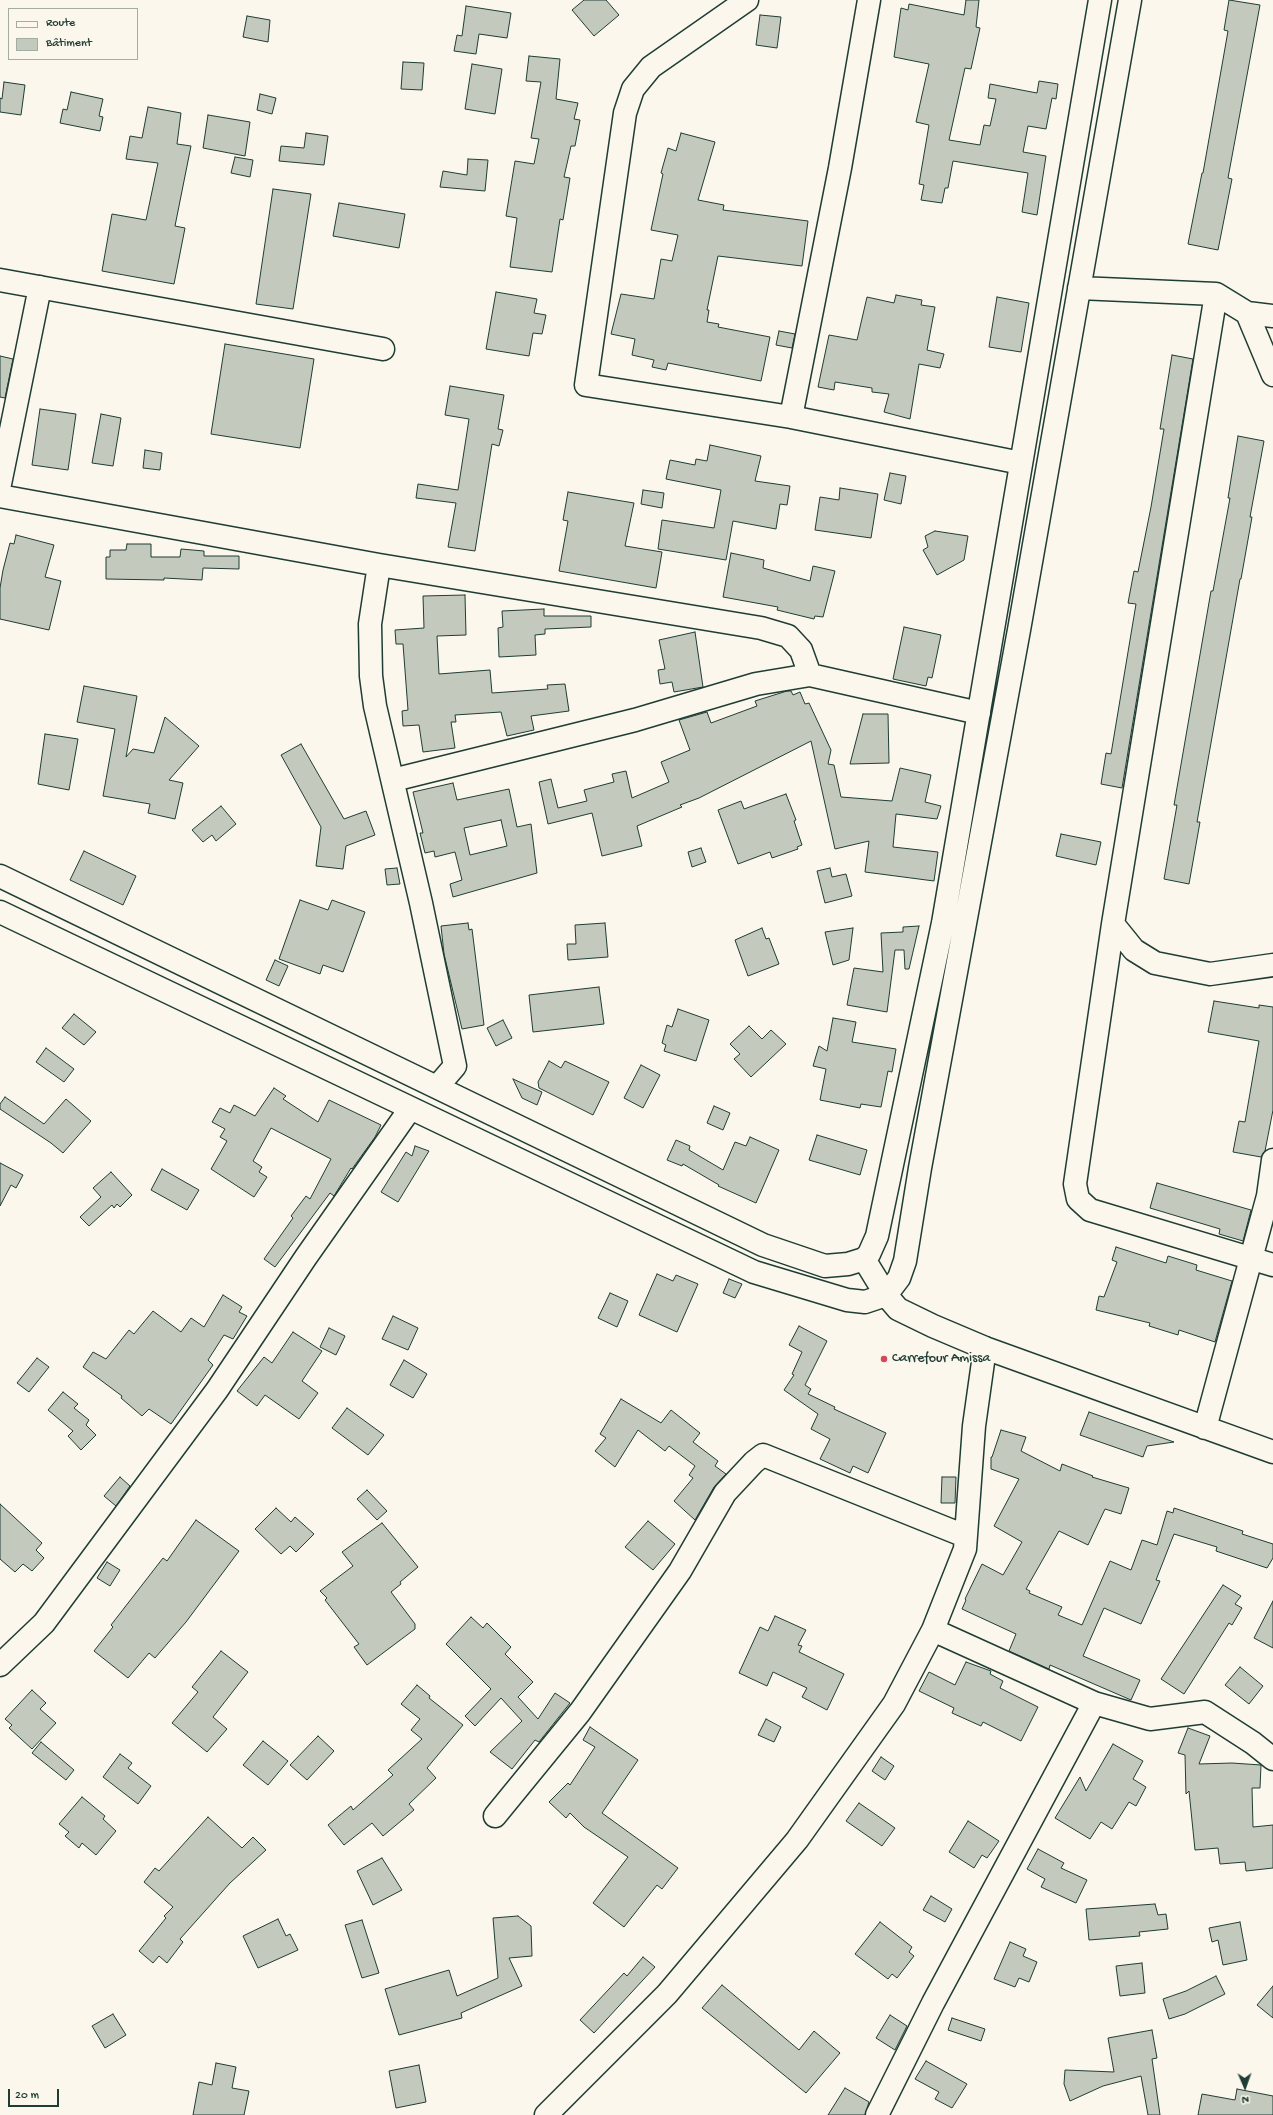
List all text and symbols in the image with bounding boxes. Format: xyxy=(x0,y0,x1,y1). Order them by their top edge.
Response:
legend xyxy=(8,8,138,60)
text: Route xyxy=(46,17,75,31)
text: Bâtiment xyxy=(46,37,92,51)
place label: Carrefour Amissa xyxy=(892,1351,990,1367)
marker: Carrefour Amissa xyxy=(879,1354,889,1364)
north arrow xyxy=(1225,2067,1265,2107)
scale bar xyxy=(10,2081,61,2107)
text: 20 m xyxy=(15,2089,39,2103)
text: N xyxy=(1242,2093,1249,2105)

